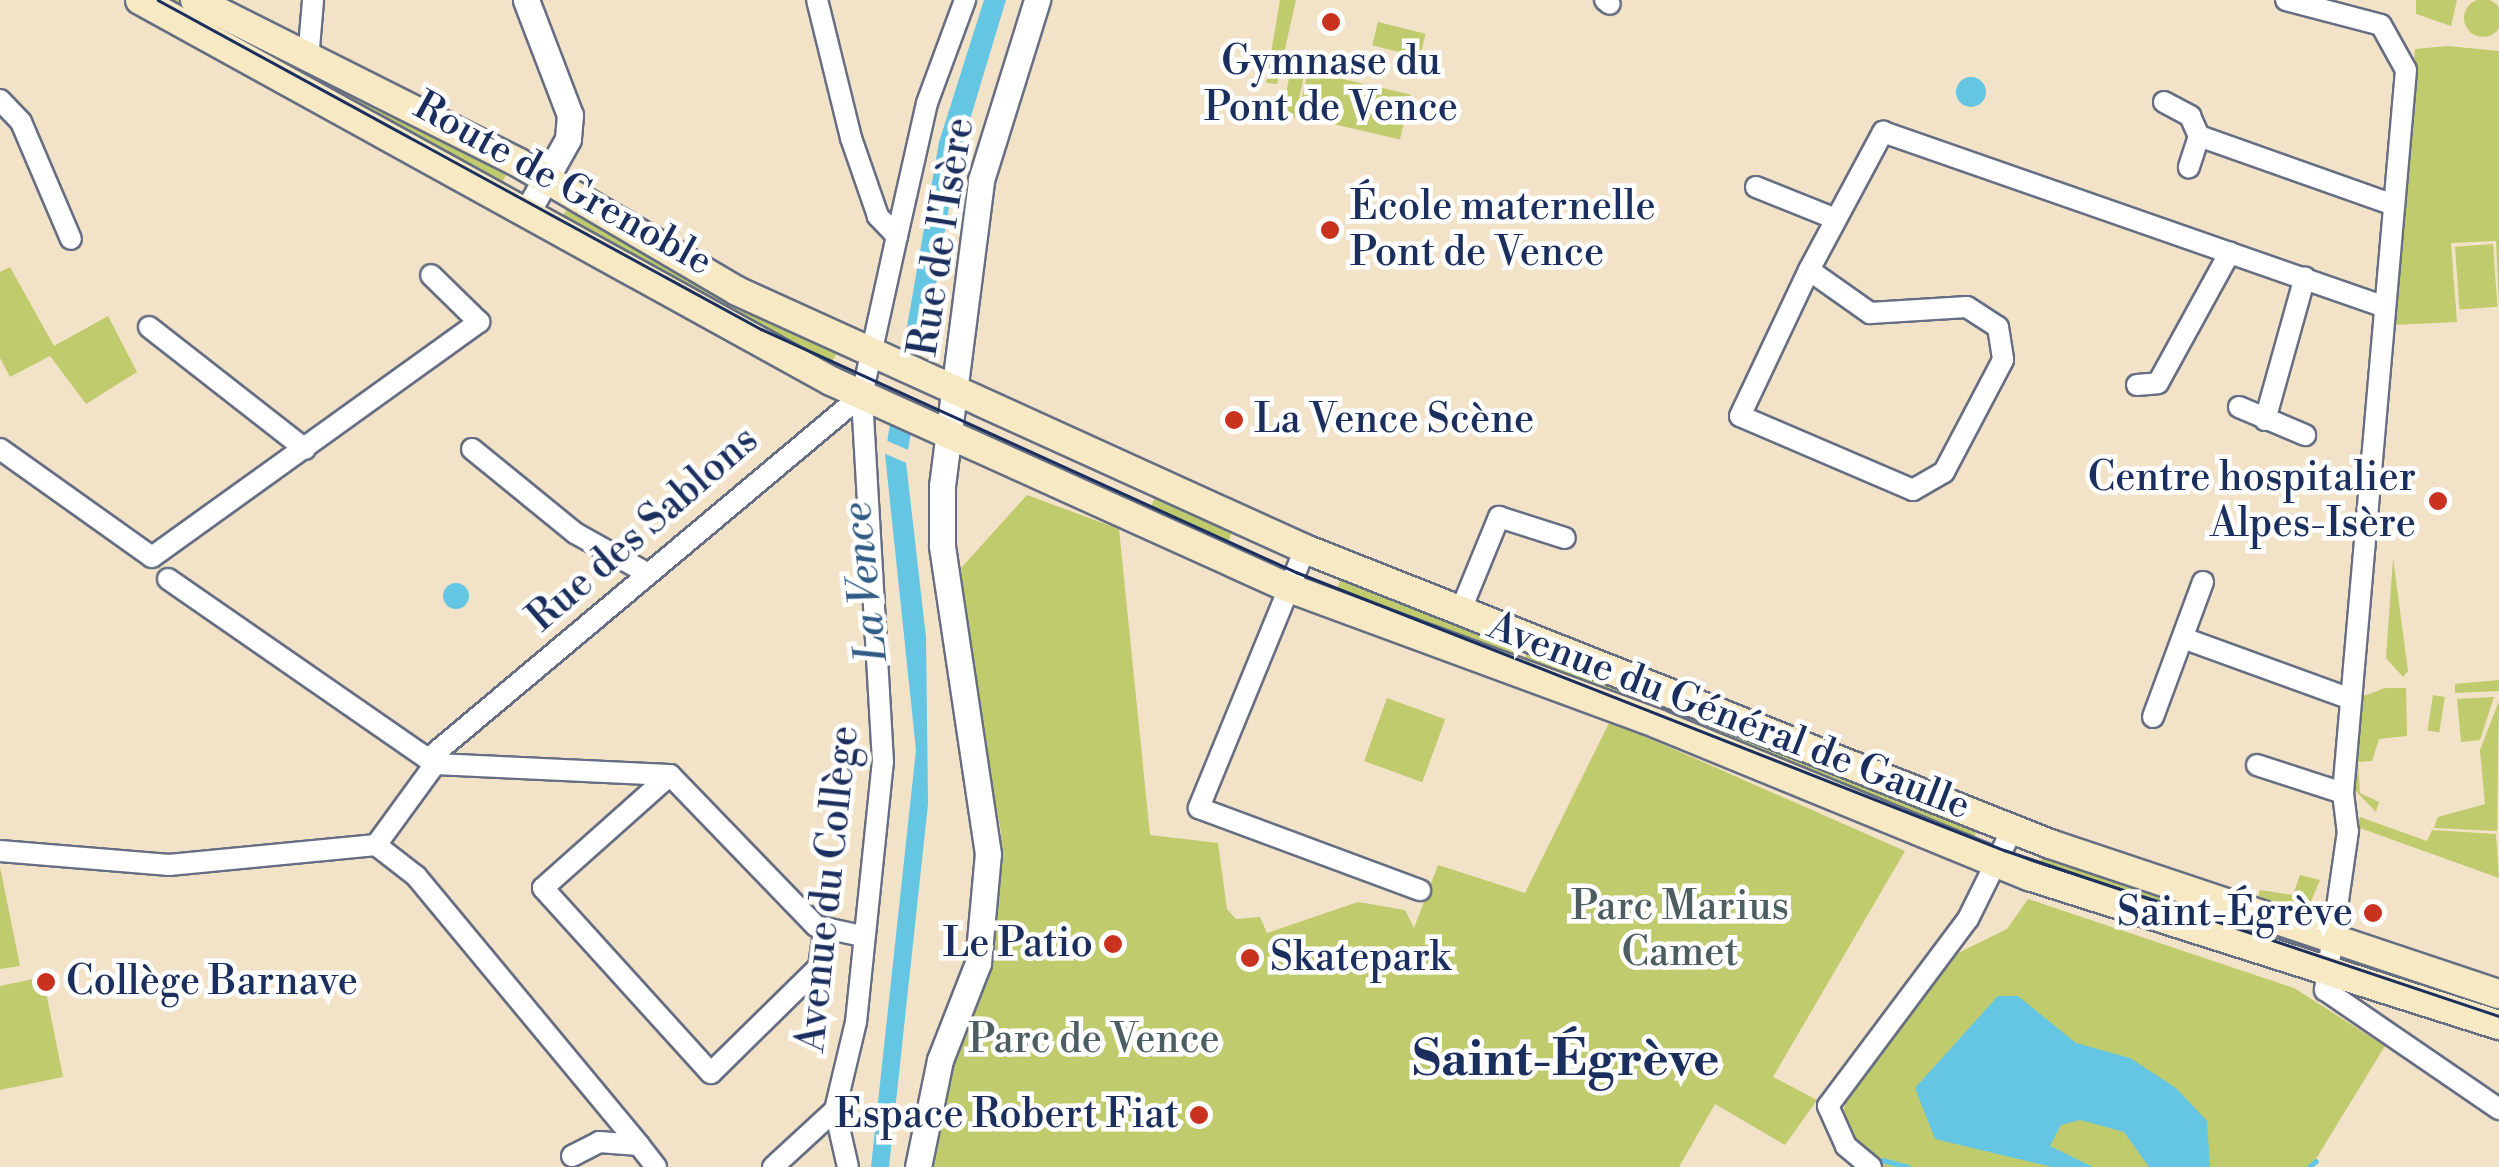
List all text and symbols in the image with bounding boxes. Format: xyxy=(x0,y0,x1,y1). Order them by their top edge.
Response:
marker: Gymnase du Pont de Vence xyxy=(1320,11,1342,33)
place label: Gymnase du Pont de Vence xyxy=(1204,38,1458,132)
street label: Route de Grenoble xyxy=(405,82,721,286)
street label: Rue de l'Isère xyxy=(899,114,985,360)
place label: École maternelle Pont de Vence xyxy=(1350,183,1656,277)
marker: École maternelle Pont de Vence xyxy=(1319,219,1341,241)
place label: La Vence Scène xyxy=(1254,396,1534,444)
marker: La Vence Scène xyxy=(1223,409,1245,431)
street label: Rue des Sablons xyxy=(518,416,768,642)
place label: Centre hospitalier Alpes-Isère xyxy=(2088,454,2416,548)
marker: Centre hospitalier Alpes-Isère xyxy=(2425,488,2451,514)
water label: La Vence xyxy=(833,500,899,664)
street label: Avenue du Général de Gaulle xyxy=(1481,602,1977,830)
street label: Avenue du Collège xyxy=(787,723,869,1055)
park label: Parc Marius Camet xyxy=(1571,883,1789,977)
place label: Saint-Égrève xyxy=(2117,889,2353,937)
marker: Saint-Égrève xyxy=(2362,902,2384,924)
place label: Le Patio xyxy=(943,920,1093,968)
marker: Le Patio xyxy=(1102,933,1124,955)
place label: Skatepark xyxy=(1270,934,1450,982)
marker: Skatepark xyxy=(1239,947,1261,969)
place label: Collège Barnave xyxy=(66,958,358,1006)
marker: Collège Barnave xyxy=(35,971,57,993)
park label: Parc de Vence xyxy=(968,1016,1220,1064)
district label: Saint-Égrève xyxy=(1412,1031,1720,1091)
place label: Espace Robert Fiat xyxy=(835,1091,1179,1139)
marker: Espace Robert Fiat xyxy=(1188,1104,1210,1126)

